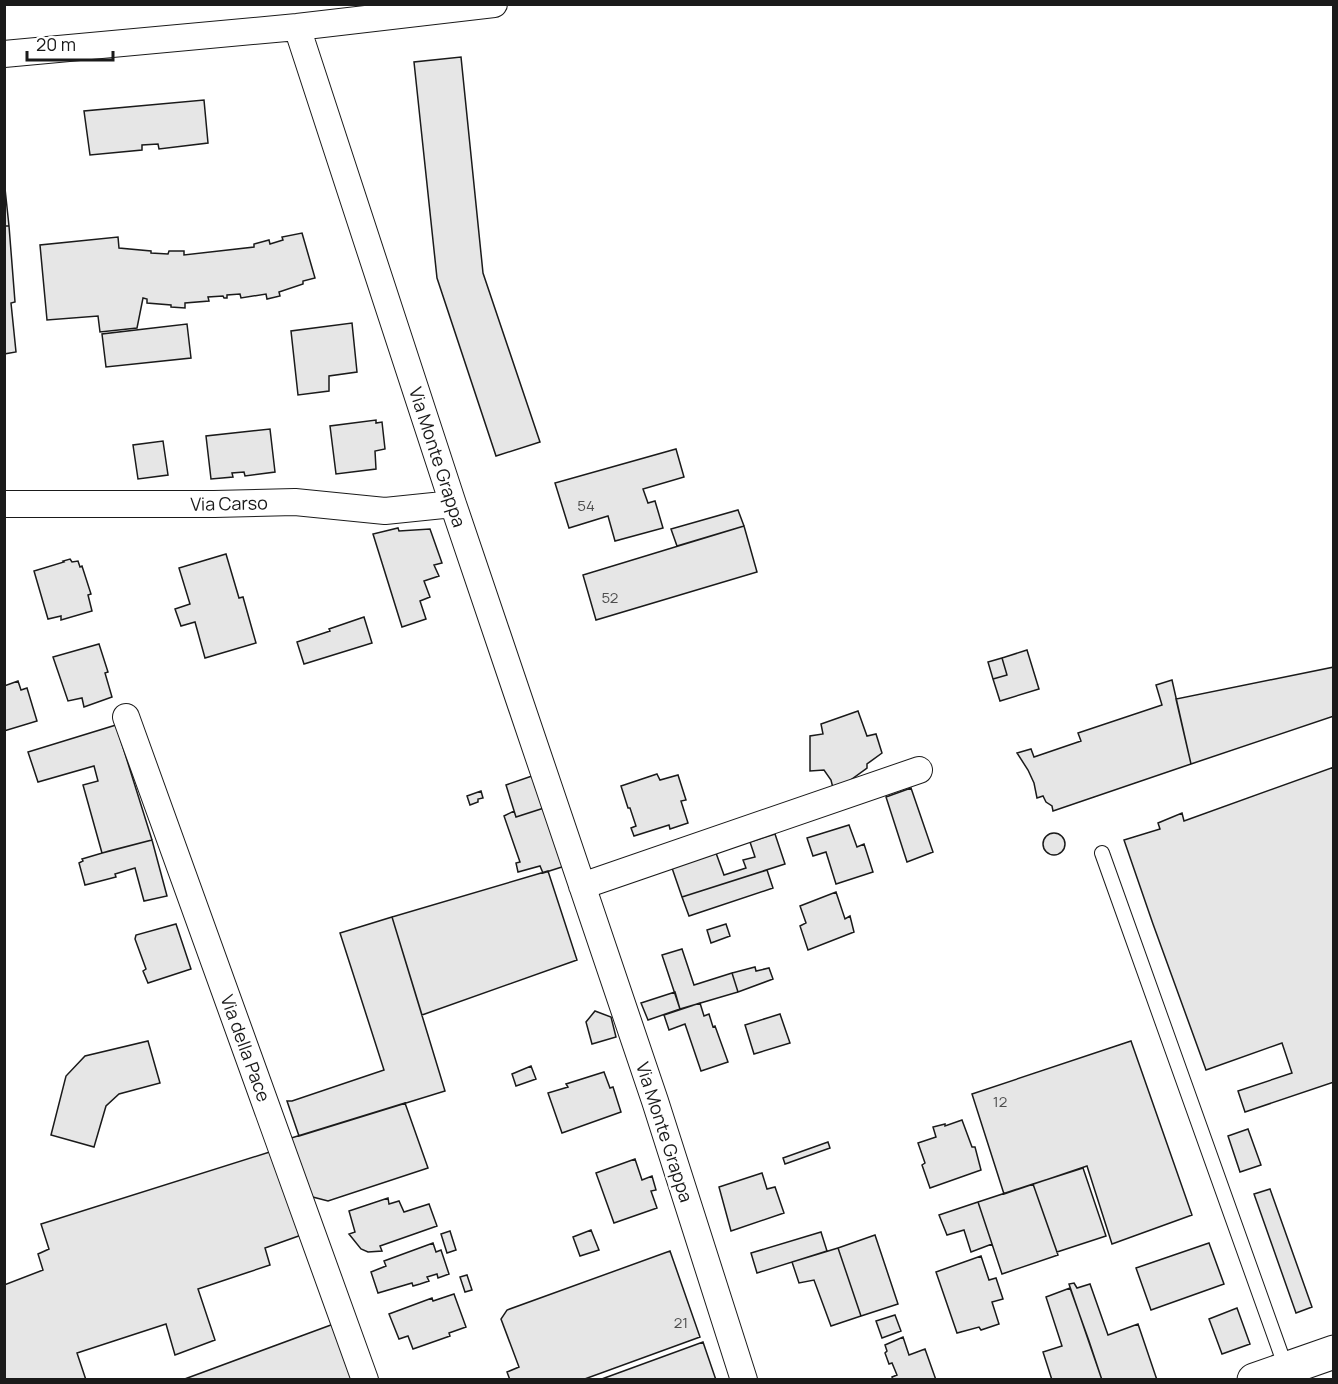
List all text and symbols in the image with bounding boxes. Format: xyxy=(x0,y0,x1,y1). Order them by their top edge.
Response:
scale bar xyxy=(27,24,112,62)
text: 20 m xyxy=(36,32,76,56)
street label: Via Monte Grappa xyxy=(404,384,472,530)
street label: Via Carso xyxy=(190,490,268,516)
house number: 54 xyxy=(577,495,595,516)
house number: 52 xyxy=(602,587,618,608)
street label: Via della Pace xyxy=(216,991,276,1105)
street label: Via Monte Grappa xyxy=(631,1059,699,1205)
house number: 12 xyxy=(993,1091,1007,1112)
house number: 21 xyxy=(674,1312,688,1333)

